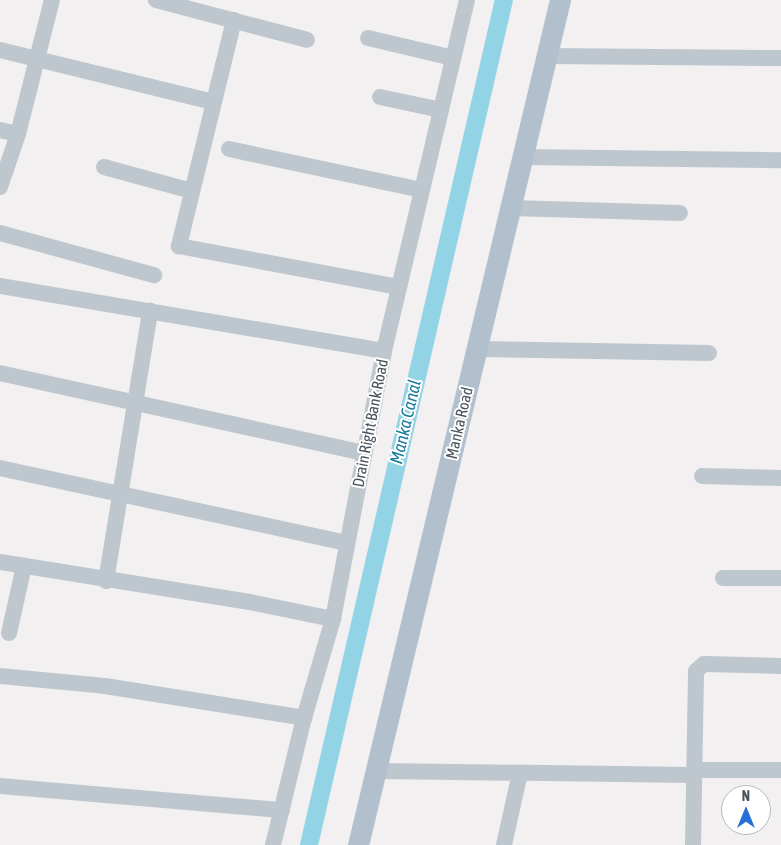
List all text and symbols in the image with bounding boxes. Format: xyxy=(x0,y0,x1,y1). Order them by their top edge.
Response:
street label: Drain Right Bank Road xyxy=(348,357,392,489)
water label: Manka Canal xyxy=(386,378,426,466)
street label: Manka Road xyxy=(441,385,477,461)
north arrow xyxy=(721,785,771,835)
text: N xyxy=(742,788,750,804)

